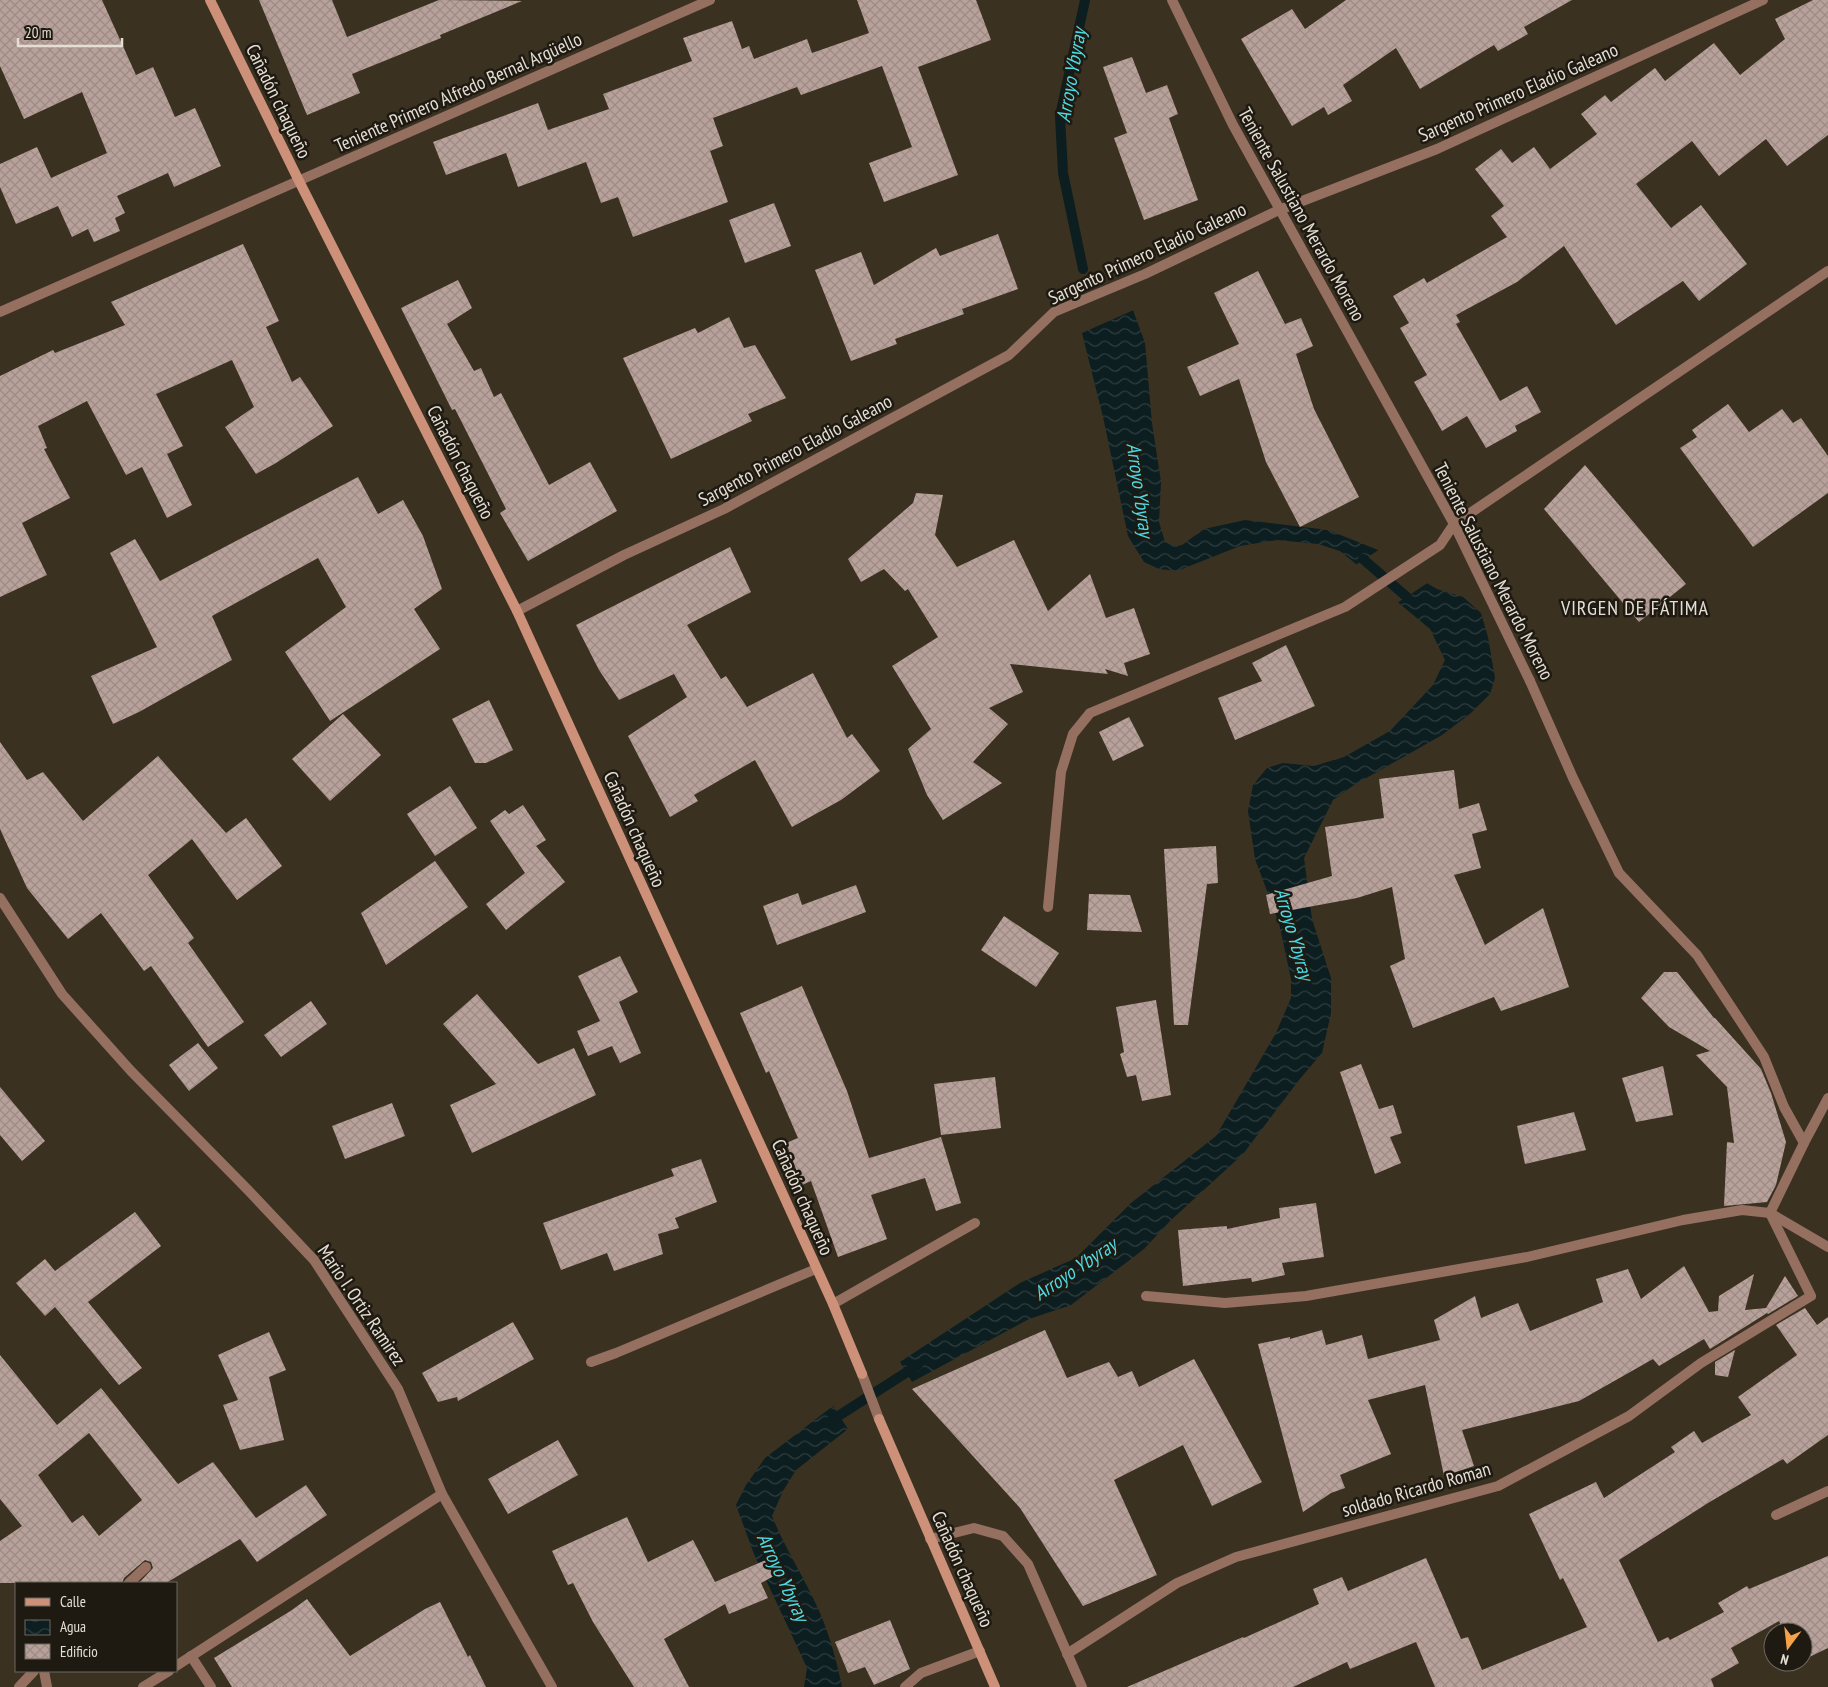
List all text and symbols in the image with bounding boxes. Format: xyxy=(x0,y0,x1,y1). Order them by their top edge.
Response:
scale bar xyxy=(18,15,121,47)
text: 20 m xyxy=(25,23,51,42)
water label: Arroyo Ybyray xyxy=(1050,24,1092,124)
street label: Teniente Primero Alfredo Bernal Argüello xyxy=(331,27,585,157)
street label: Sargento Primero Eladio Galeano xyxy=(1415,37,1621,147)
street label: Cañadón chaqueño xyxy=(241,40,317,162)
street label: Teniente Salustiano Merardo Moreno xyxy=(1233,103,1371,325)
street label: Sargento Primero Eladio Galeano xyxy=(1044,197,1250,309)
street label: Sargento Primero Eladio Galeano xyxy=(694,389,896,511)
street label: Cañadón chaqueño xyxy=(422,401,500,523)
water label: Arroyo Ybyray xyxy=(1121,441,1160,541)
street label: Teniente Salustiano Merardo Moreno xyxy=(1429,458,1559,684)
district label: VIRGEN DE FÁTIMA xyxy=(1560,595,1709,621)
street label: Cañadón chaqueño xyxy=(599,767,671,891)
water label: Arroyo Ybyray xyxy=(1268,885,1320,986)
street label: Cañadón chaqueño xyxy=(767,1135,839,1259)
water label: Arroyo Ybyray xyxy=(1028,1230,1124,1306)
street label: Mario I. Ortiz Ramirez xyxy=(313,1240,411,1370)
street label: soldado Ricardo Roman xyxy=(1339,1456,1493,1522)
street label: Cañadón chaqueño xyxy=(927,1507,999,1631)
water label: Arroyo Ybyray xyxy=(751,1529,816,1628)
legend xyxy=(15,1582,178,1672)
text: Calle xyxy=(60,1592,86,1611)
text: Agua xyxy=(60,1617,86,1636)
north arrow xyxy=(1763,1622,1813,1672)
text: Edificio xyxy=(60,1642,98,1661)
text: N xyxy=(1779,1650,1791,1669)

